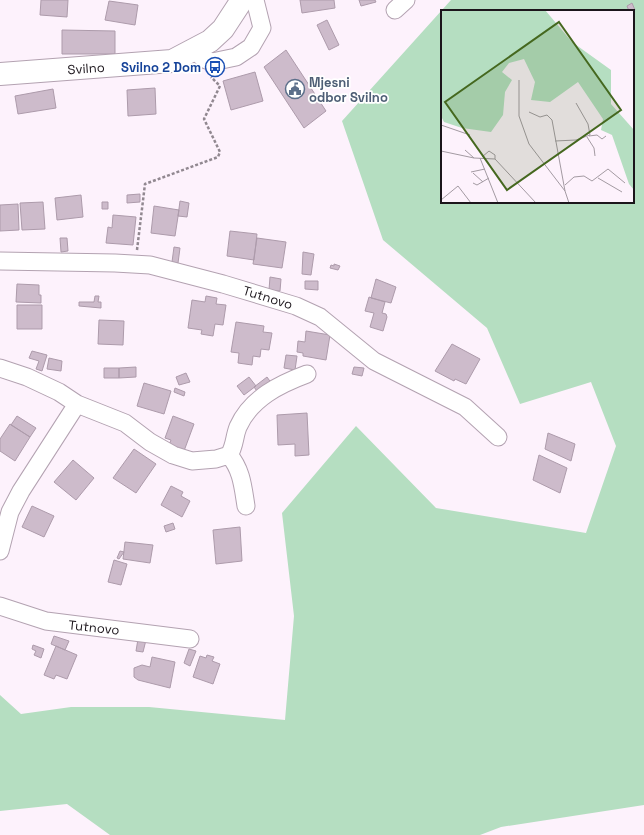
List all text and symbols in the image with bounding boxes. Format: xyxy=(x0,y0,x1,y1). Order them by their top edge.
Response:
inset map xyxy=(441,10,634,203)
bus stop icon: Svilno 2 Dom xyxy=(204,56,226,78)
street label: Svilno xyxy=(67,59,105,78)
place label: Svilno 2 Dom xyxy=(121,59,201,76)
place label: Mjesni odbor Svilno xyxy=(309,74,388,106)
public building icon: Mjesni odbor Svilno xyxy=(284,78,306,100)
street label: Tutnovo xyxy=(241,282,295,313)
street label: Tutnovo xyxy=(68,616,120,639)

